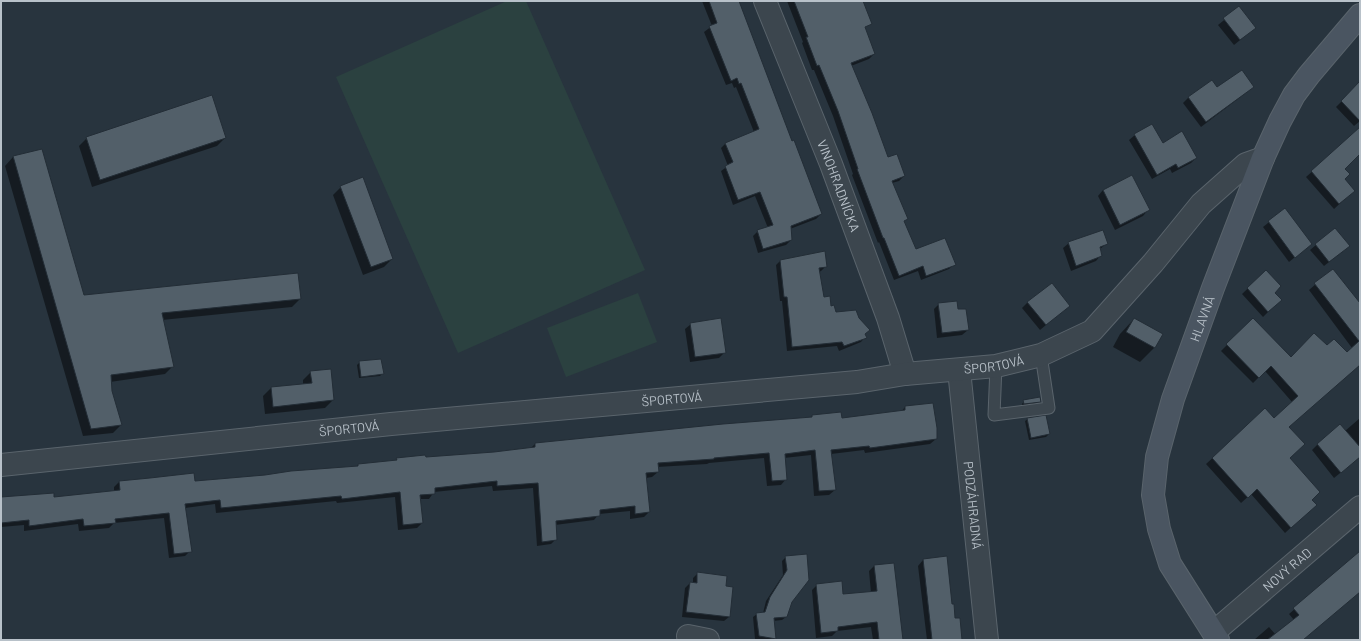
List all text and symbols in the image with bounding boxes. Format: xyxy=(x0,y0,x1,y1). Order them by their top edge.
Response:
street label: VINOHRADNÍCKA xyxy=(814,137,863,234)
street label: HLAVNÁ xyxy=(1186,293,1218,344)
street label: ŠPORTOVÁ xyxy=(963,352,1025,377)
street label: ŠPORTOVÁ xyxy=(641,388,703,409)
street label: ŠPORTOVÁ xyxy=(318,417,380,440)
street label: PODZÁHRADNÁ xyxy=(961,460,986,550)
street label: NOVÝ RAD xyxy=(1259,544,1314,595)

